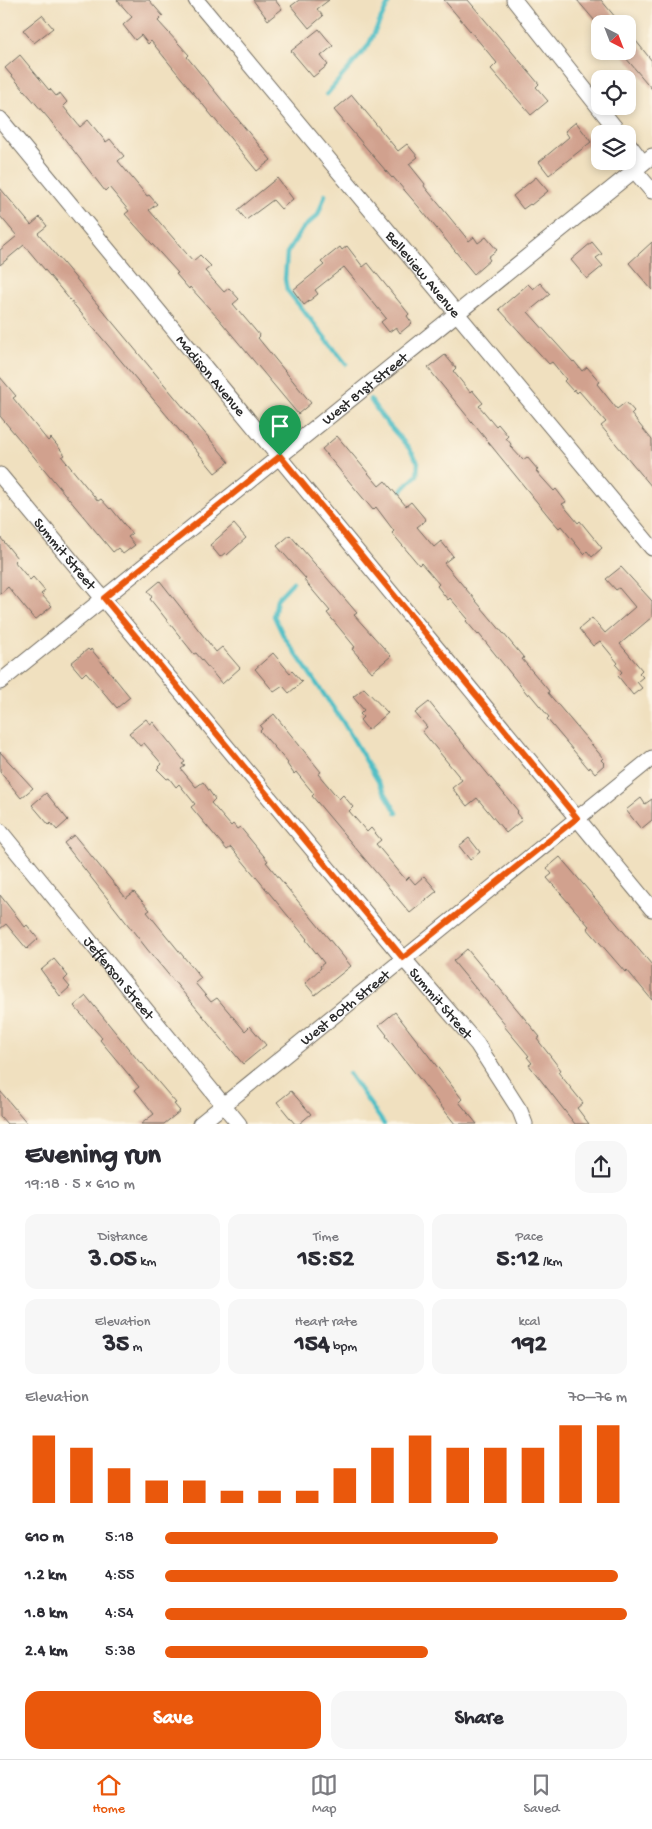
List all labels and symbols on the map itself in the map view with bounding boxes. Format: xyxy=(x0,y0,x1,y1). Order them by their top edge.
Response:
north arrow xyxy=(591,15,636,60)
street label: Belleview Avenue xyxy=(380,227,464,322)
street label: Madison Avenue xyxy=(171,332,249,421)
street label: West 81st Street xyxy=(319,348,414,430)
pin xyxy=(259,405,301,456)
street label: Summit Street xyxy=(29,515,100,596)
street label: Jefferson Street xyxy=(79,934,158,1025)
street label: Summit Street xyxy=(404,965,477,1045)
street label: West 80th Street xyxy=(297,966,396,1050)

